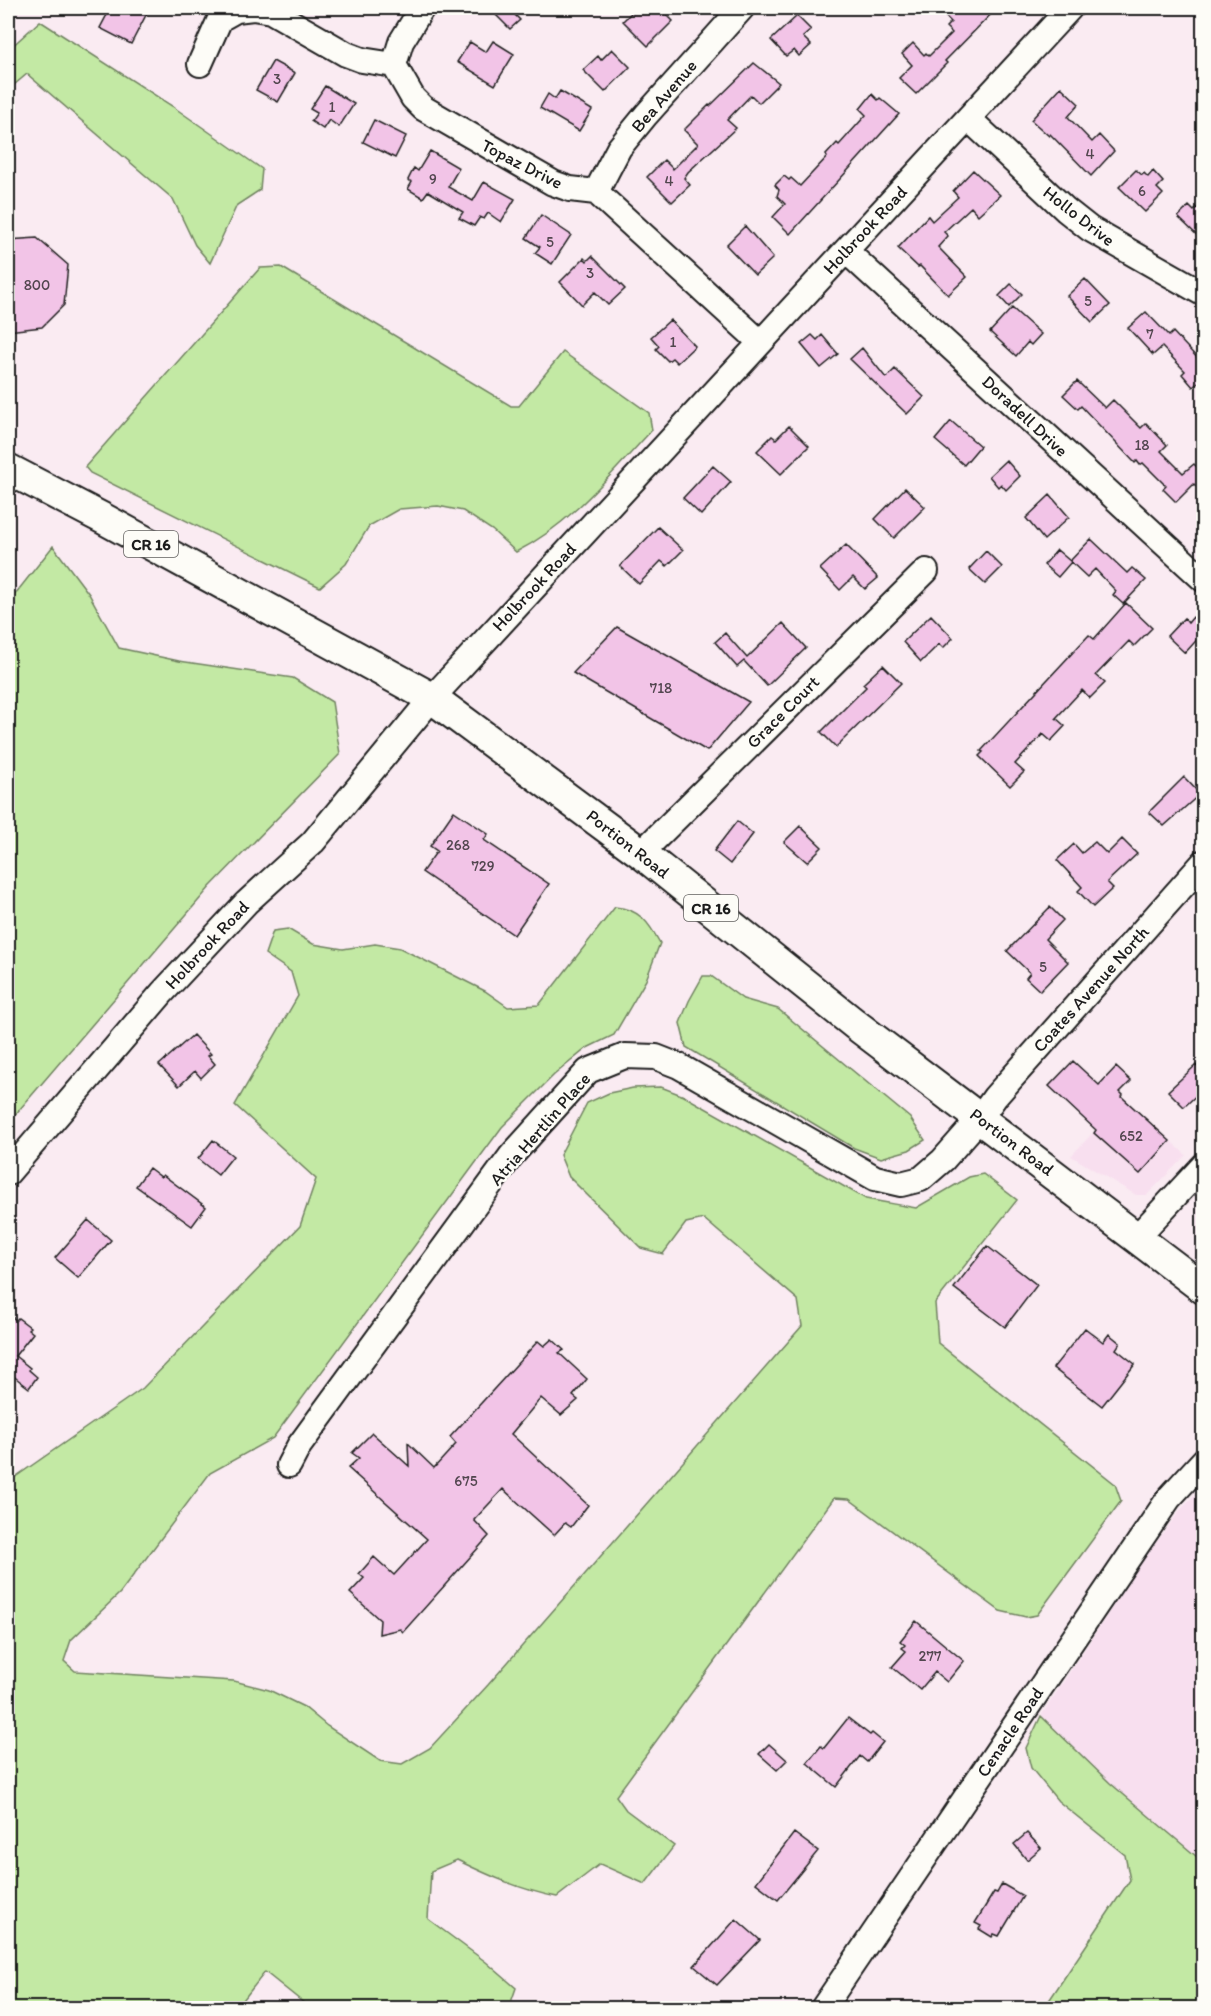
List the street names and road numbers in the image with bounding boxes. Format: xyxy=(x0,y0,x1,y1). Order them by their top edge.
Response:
street label: Bea Avenue xyxy=(626,55,702,137)
street label: Topaz Drive xyxy=(478,134,566,194)
street label: Holbrook Road xyxy=(818,181,912,279)
street label: Hollo Drive xyxy=(1039,181,1119,251)
street label: Doradell Drive xyxy=(977,370,1073,462)
road number: CR 16 xyxy=(124,531,178,557)
street label: Holbrook Road xyxy=(487,538,581,636)
street label: Grace Court xyxy=(742,671,824,753)
street label: Portion Road xyxy=(582,805,674,883)
road number: CR 16 xyxy=(684,895,738,921)
street label: Holbrook Road xyxy=(160,896,254,994)
street label: Coates Avenue North xyxy=(1028,921,1154,1057)
street label: Atria Hertlin Place xyxy=(485,1068,595,1190)
street label: Portion Road xyxy=(966,1103,1058,1181)
street label: Cenacle Road xyxy=(972,1683,1048,1781)

